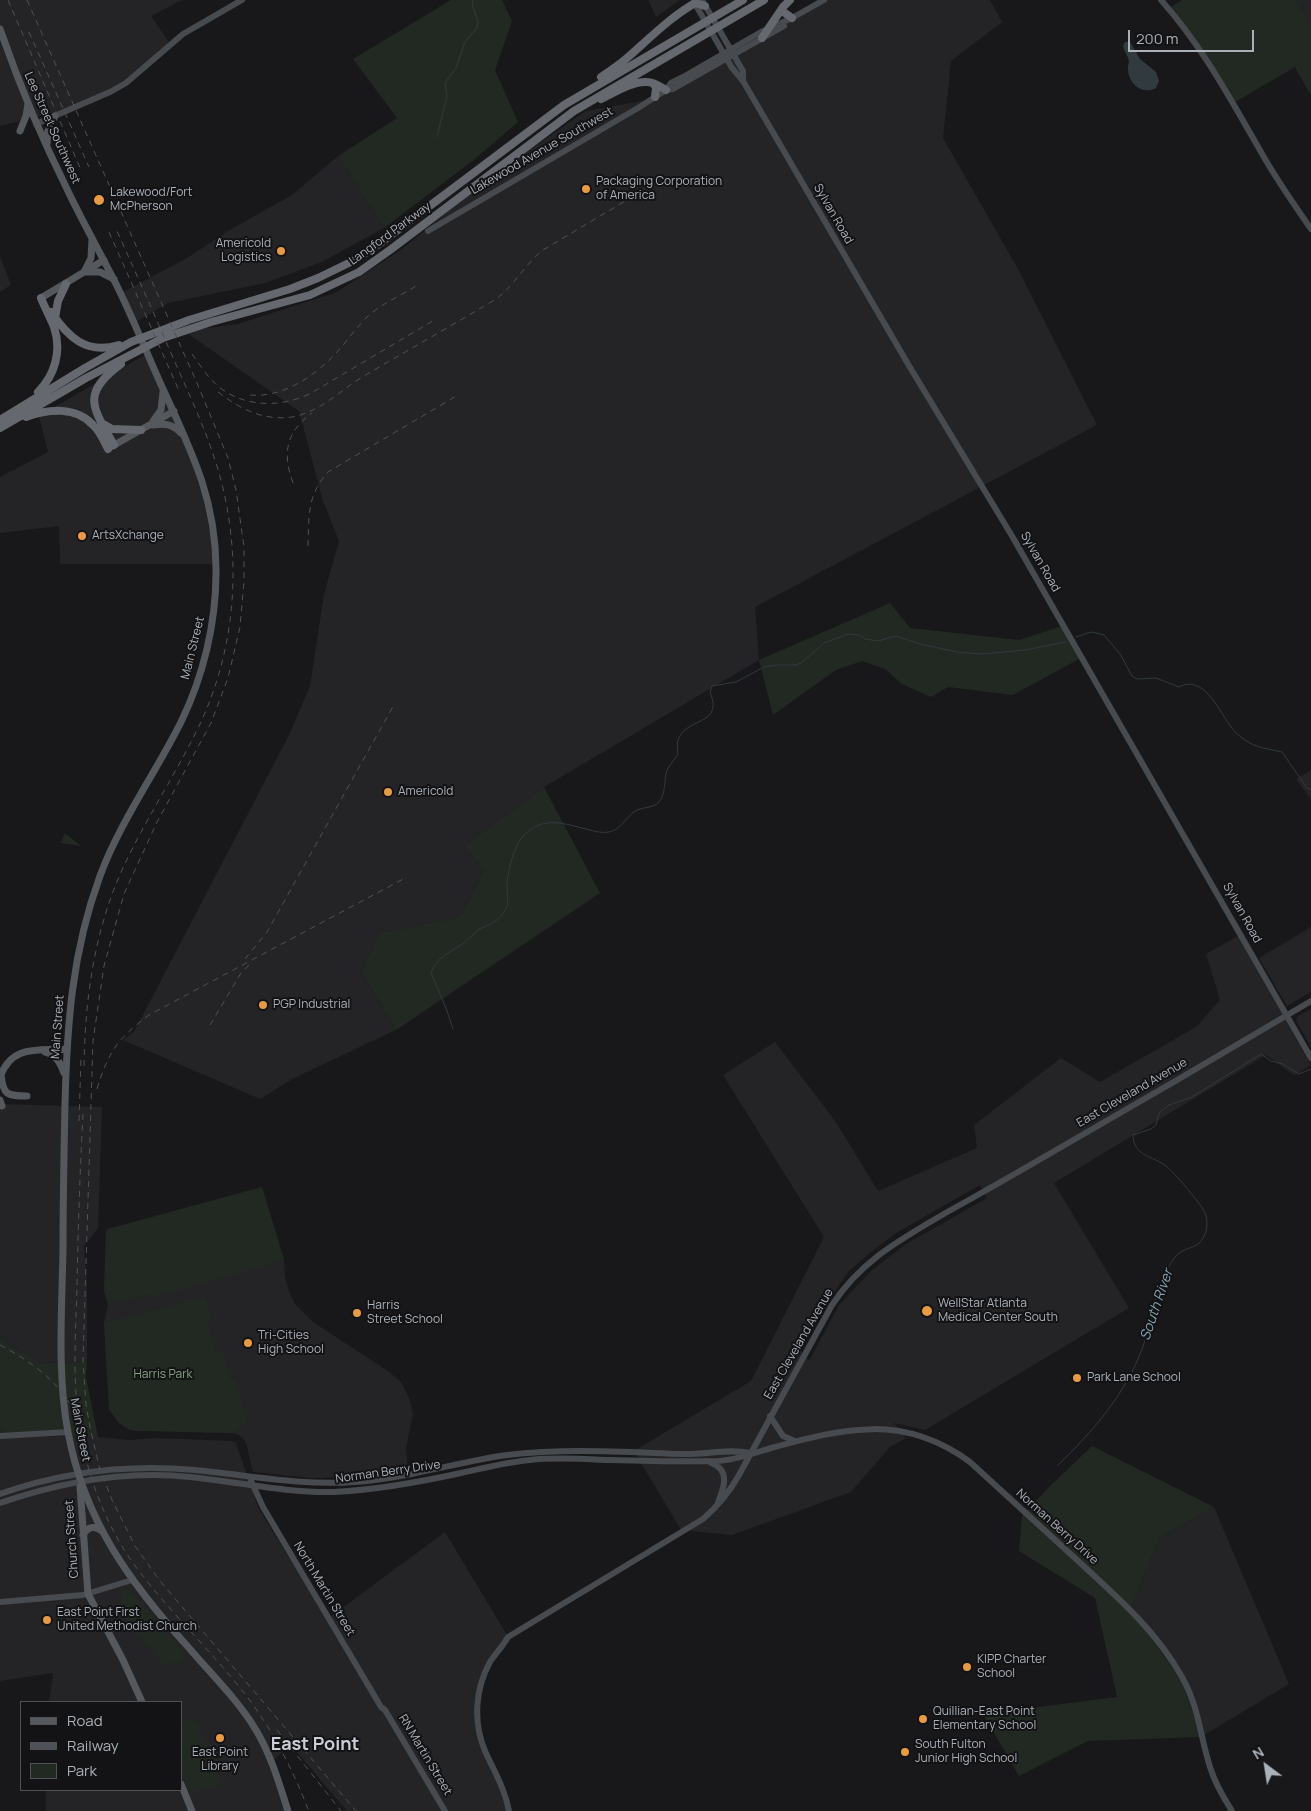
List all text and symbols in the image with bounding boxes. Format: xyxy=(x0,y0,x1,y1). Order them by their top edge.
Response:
scale bar xyxy=(1131,20,1257,52)
text: 200 m xyxy=(1136,28,1179,49)
street label: Lee Street Southwest xyxy=(21,70,83,186)
street label: Lakewood Avenue Southwest xyxy=(468,104,616,198)
place label: Packaging Corporation of America xyxy=(596,175,722,203)
street label: Sylvan Road xyxy=(810,181,856,247)
marker: Packaging Corporation of America xyxy=(580,183,592,195)
place label: Lakewood/Fort McPherson xyxy=(110,186,192,214)
marker: Lakewood/Fort McPherson xyxy=(92,193,106,207)
street label: Langford Parkway xyxy=(346,200,434,268)
place label: Americold Logistics xyxy=(216,237,271,265)
marker: Americold Logistics xyxy=(275,245,287,257)
place label: ArtsXchange xyxy=(92,529,164,543)
street label: Sylvan Road xyxy=(1017,529,1063,595)
marker: ArtsXchange xyxy=(76,530,88,542)
street label: Main Street xyxy=(178,615,208,681)
place label: Americold xyxy=(398,785,453,799)
marker: Americold xyxy=(382,786,394,798)
street label: Sylvan Road xyxy=(1220,880,1264,946)
street label: Main Street xyxy=(49,994,67,1060)
place label: PGP Industrial xyxy=(273,998,350,1012)
marker: PGP Industrial xyxy=(257,999,269,1011)
street label: East Cleveland Avenue xyxy=(1074,1055,1190,1131)
water label: South River xyxy=(1137,1267,1177,1343)
street label: East Cleveland Avenue xyxy=(761,1286,837,1402)
place label: WellStar Atlanta Medical Center South xyxy=(938,1297,1058,1325)
place label: Harris Street School xyxy=(367,1299,443,1327)
marker: WellStar Atlanta Medical Center South xyxy=(920,1304,934,1318)
marker: Harris Street School xyxy=(351,1307,363,1319)
place label: Tri-Cities High School xyxy=(258,1329,324,1357)
marker: Tri-Cities High School xyxy=(242,1337,254,1349)
park label: Harris Park xyxy=(134,1368,192,1382)
place label: Park Lane School xyxy=(1087,1371,1181,1385)
marker: Park Lane School xyxy=(1071,1372,1083,1384)
street label: Main Street xyxy=(67,1397,93,1463)
street label: Norman Berry Drive xyxy=(335,1458,441,1486)
street label: Norman Berry Drive xyxy=(1013,1486,1101,1568)
street label: Church Street xyxy=(62,1499,82,1579)
street label: North Martin Street xyxy=(290,1539,358,1639)
place label: East Point First United Methodist Church xyxy=(57,1606,197,1634)
marker: East Point First United Methodist Church xyxy=(41,1614,53,1626)
place label: KIPP Charter School xyxy=(977,1653,1046,1681)
marker: KIPP Charter School xyxy=(961,1661,973,1673)
legend xyxy=(20,1701,182,1791)
place label: Quillian-East Point Elementary School xyxy=(933,1705,1036,1733)
text: Road xyxy=(67,1710,103,1731)
street label: RN Martin Street xyxy=(395,1712,455,1798)
marker: Quillian-East Point Elementary School xyxy=(917,1713,929,1725)
marker: East Point Library xyxy=(214,1732,226,1744)
district label: East Point xyxy=(271,1734,359,1756)
text: Railway xyxy=(67,1735,119,1756)
place label: South Fulton Junior High School xyxy=(915,1738,1017,1766)
north arrow xyxy=(1241,1741,1291,1791)
text: N xyxy=(1249,1742,1267,1763)
place label: East Point Library xyxy=(192,1746,248,1774)
marker: South Fulton Junior High School xyxy=(899,1746,911,1758)
text: Park xyxy=(67,1760,97,1781)

